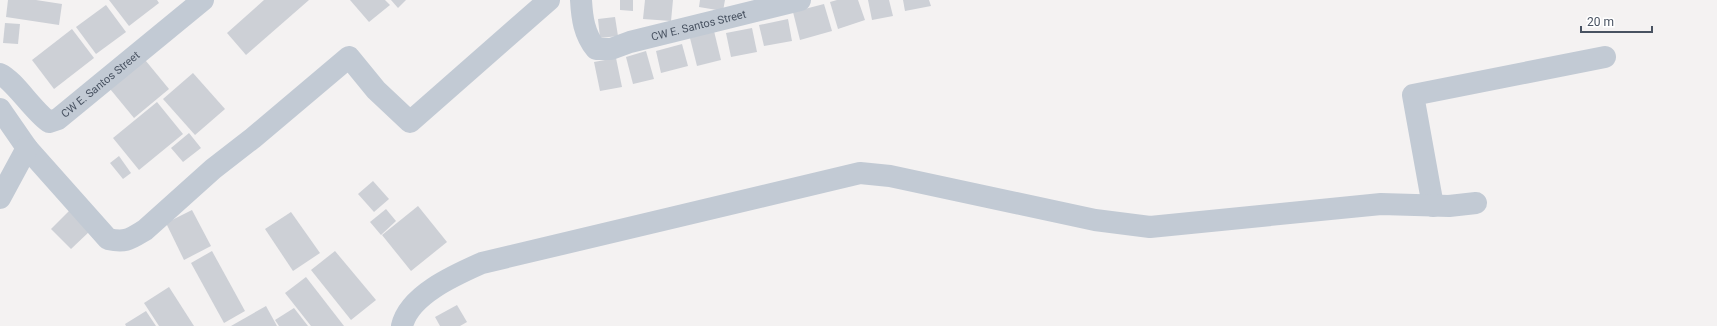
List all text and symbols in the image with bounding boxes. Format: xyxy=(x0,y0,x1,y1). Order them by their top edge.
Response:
street label: CW E. Santos Street xyxy=(650,7,748,44)
scale bar xyxy=(1581,8,1652,34)
text: 20 m xyxy=(1587,15,1614,29)
street label: CW E. Santos Street xyxy=(59,49,143,121)

